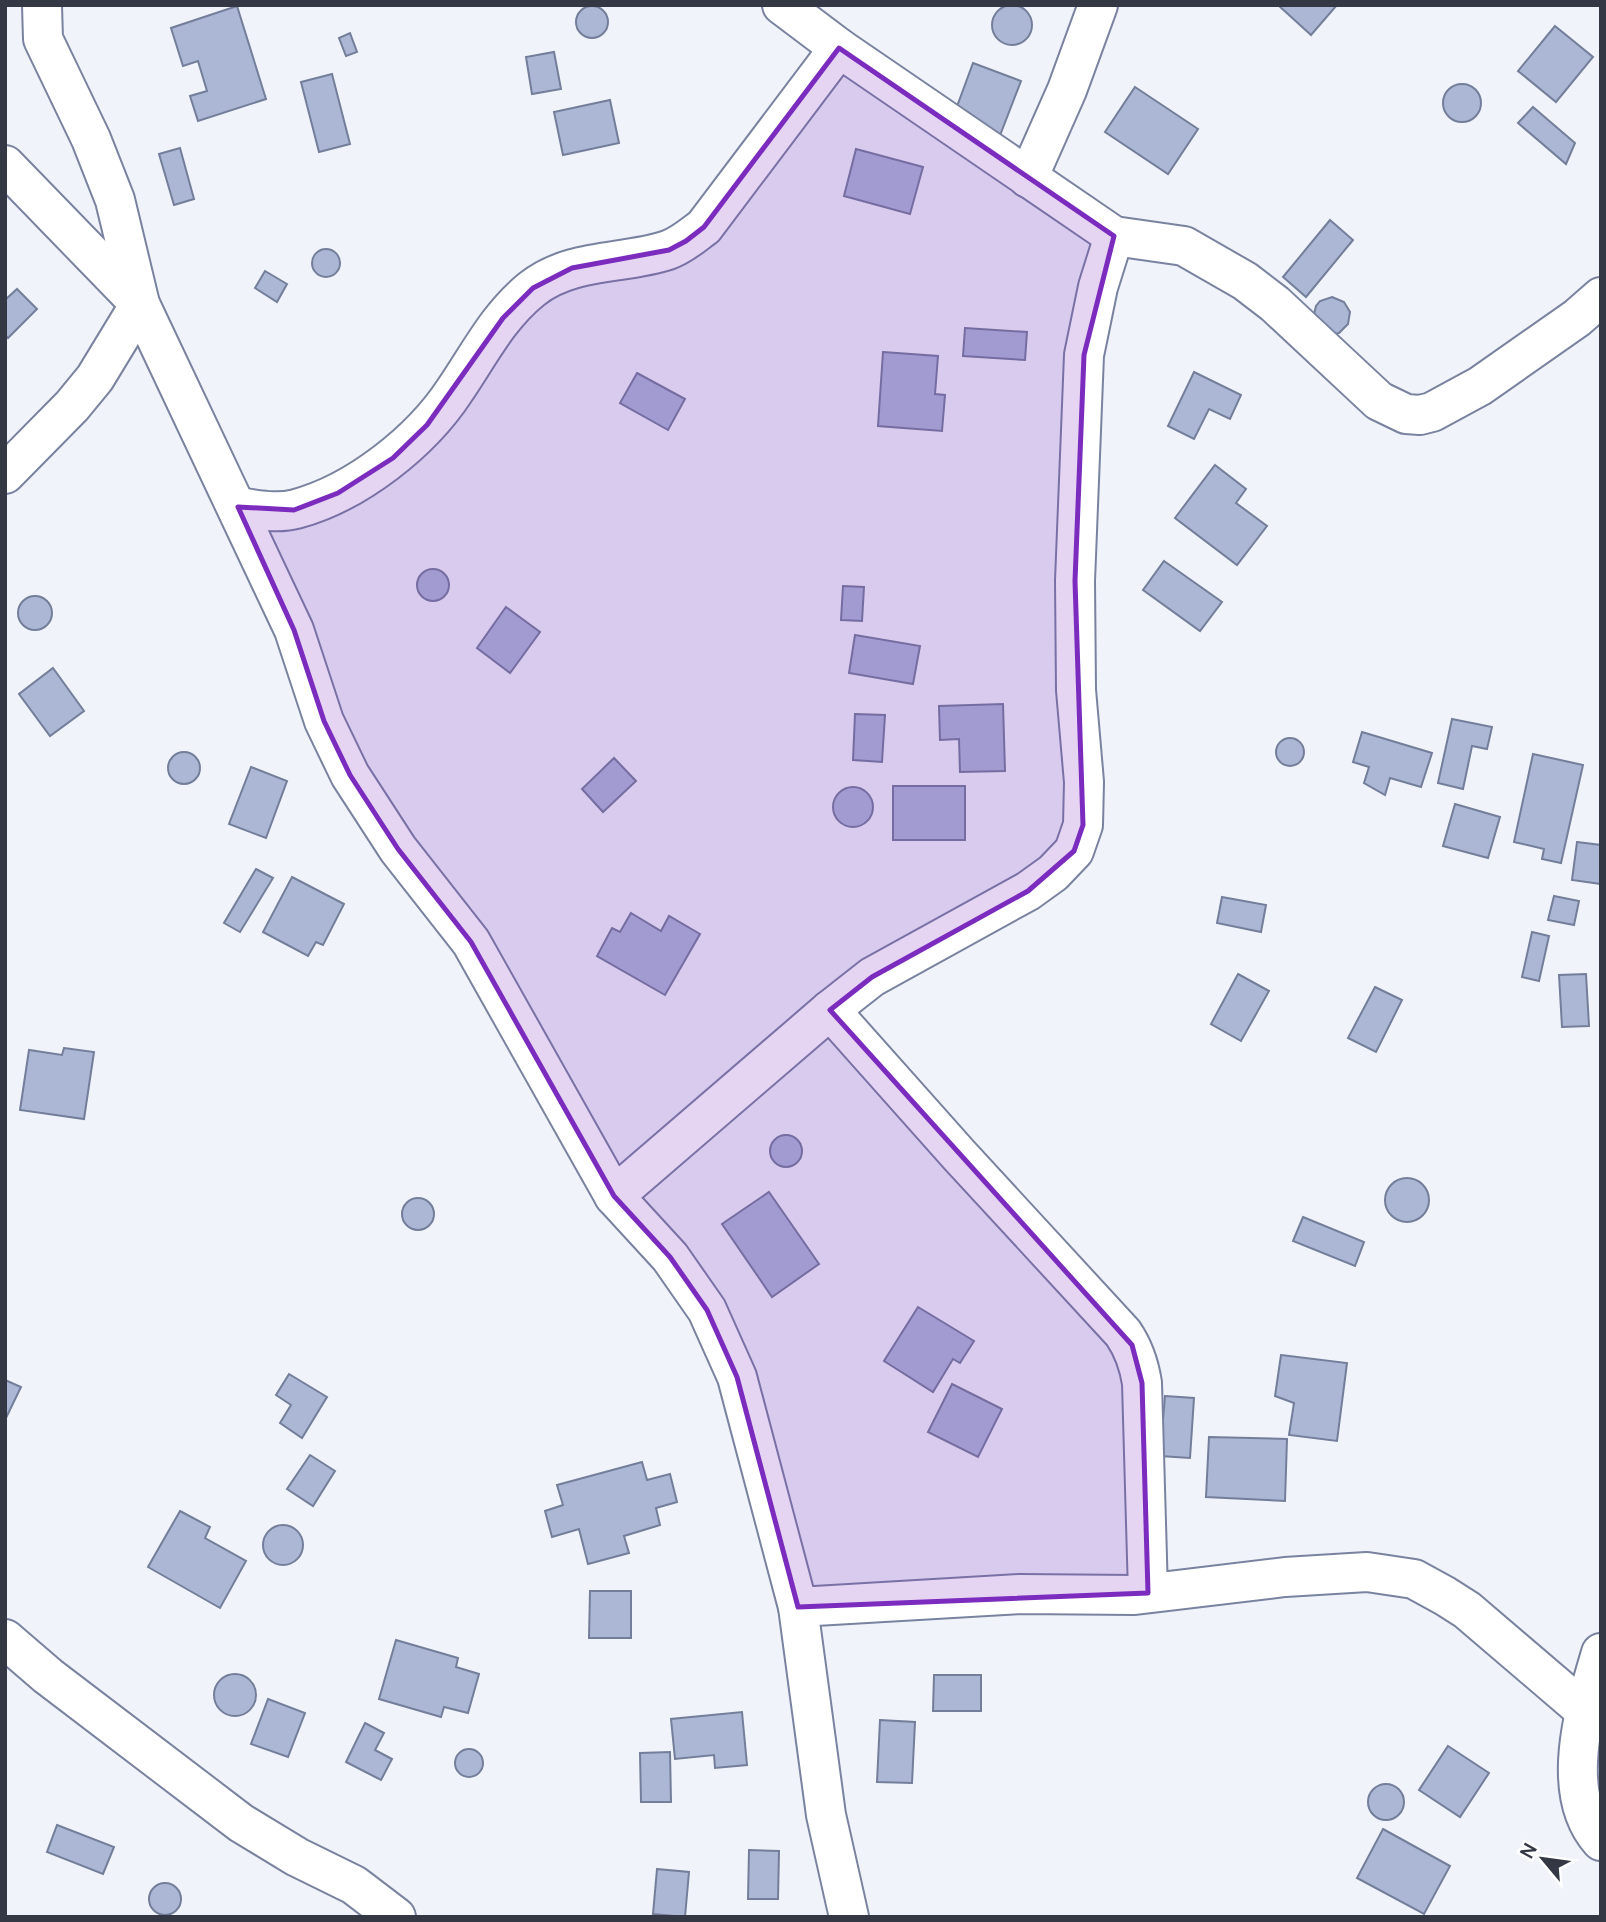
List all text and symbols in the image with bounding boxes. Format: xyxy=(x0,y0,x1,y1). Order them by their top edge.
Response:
north arrow xyxy=(1508,1824,1578,1894)
text: N xyxy=(1513,1838,1543,1863)

